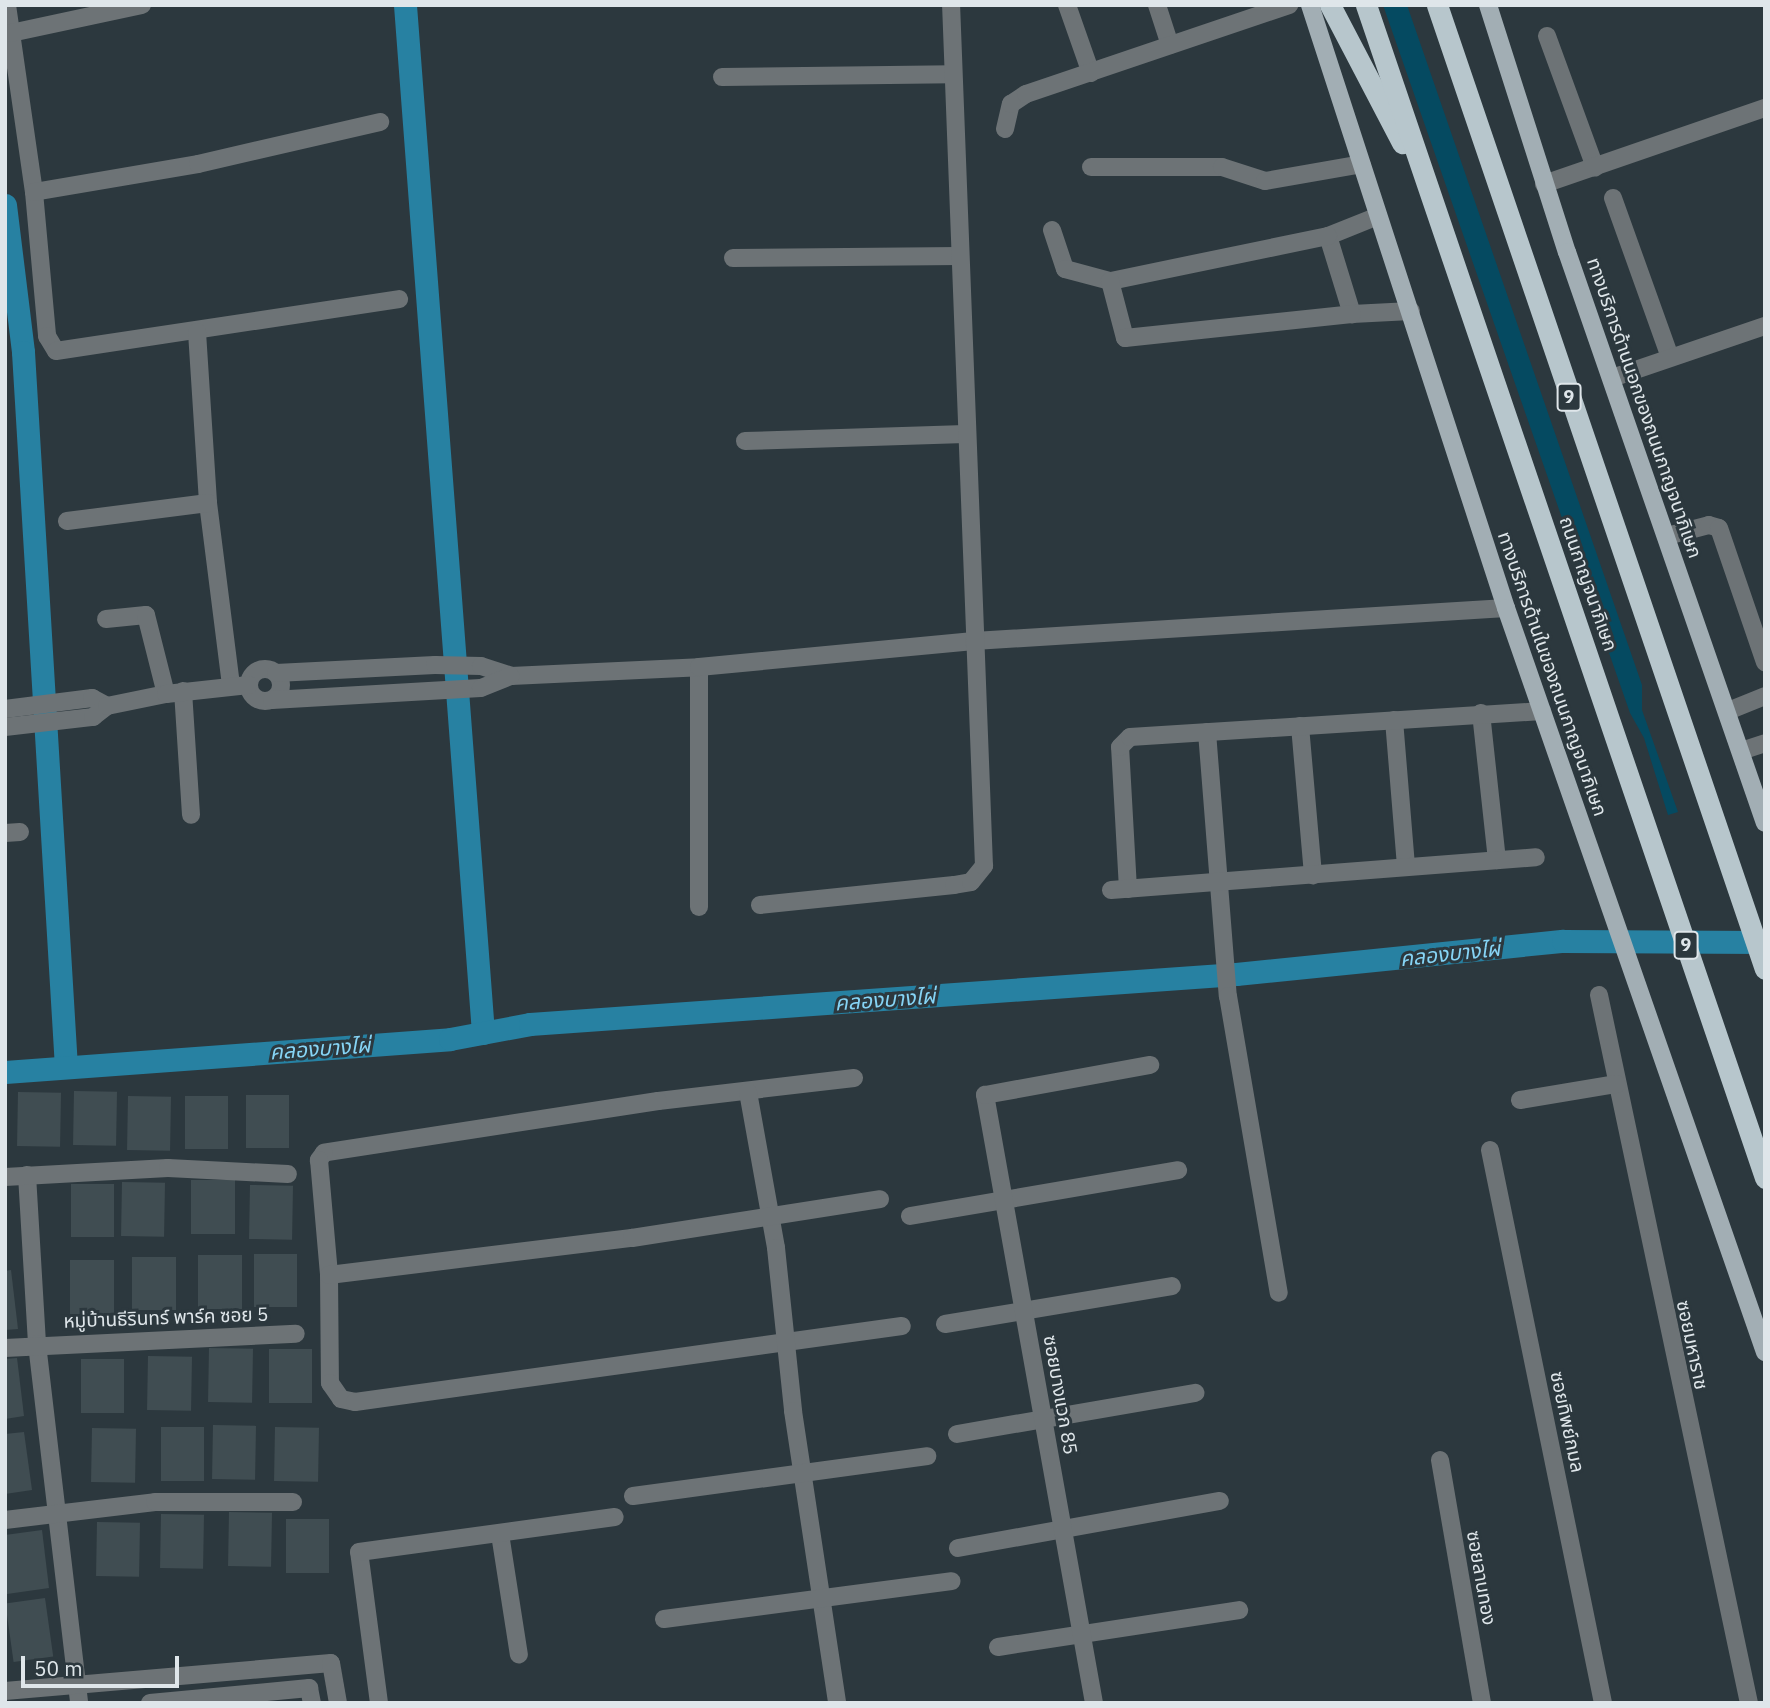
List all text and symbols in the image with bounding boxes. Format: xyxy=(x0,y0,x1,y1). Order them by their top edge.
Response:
street label: ทางบริการด้านนอกของถนนกาญจนาภิเษก xyxy=(1582,255,1706,561)
road number: 9 xyxy=(1555,382,1583,412)
street label: ถนนกาญจนาภิเษก xyxy=(1554,514,1622,654)
street label: ทางบริการด้านในของถนนกาญจนาภิเษก xyxy=(1493,529,1611,819)
road number: 9 xyxy=(1672,930,1700,960)
water label: คลองบางไผ่ xyxy=(1399,935,1501,971)
water label: คลองบางไผ่ xyxy=(834,983,936,1015)
water label: คลองบางไผ่ xyxy=(269,1032,371,1064)
street label: ซอยมหาราช xyxy=(1671,1298,1713,1392)
street label: หมู่บ้านธีรินทร์ พาร์ค ซอย 5 xyxy=(63,1303,269,1333)
street label: ซอยบางแวก 85 xyxy=(1038,1334,1082,1456)
street label: ซอยทิพย์กมล xyxy=(1545,1369,1589,1475)
street label: ซอยลานทอง xyxy=(1461,1529,1501,1627)
scale bar xyxy=(24,1642,182,1686)
text: 50 m xyxy=(34,1654,83,1682)

